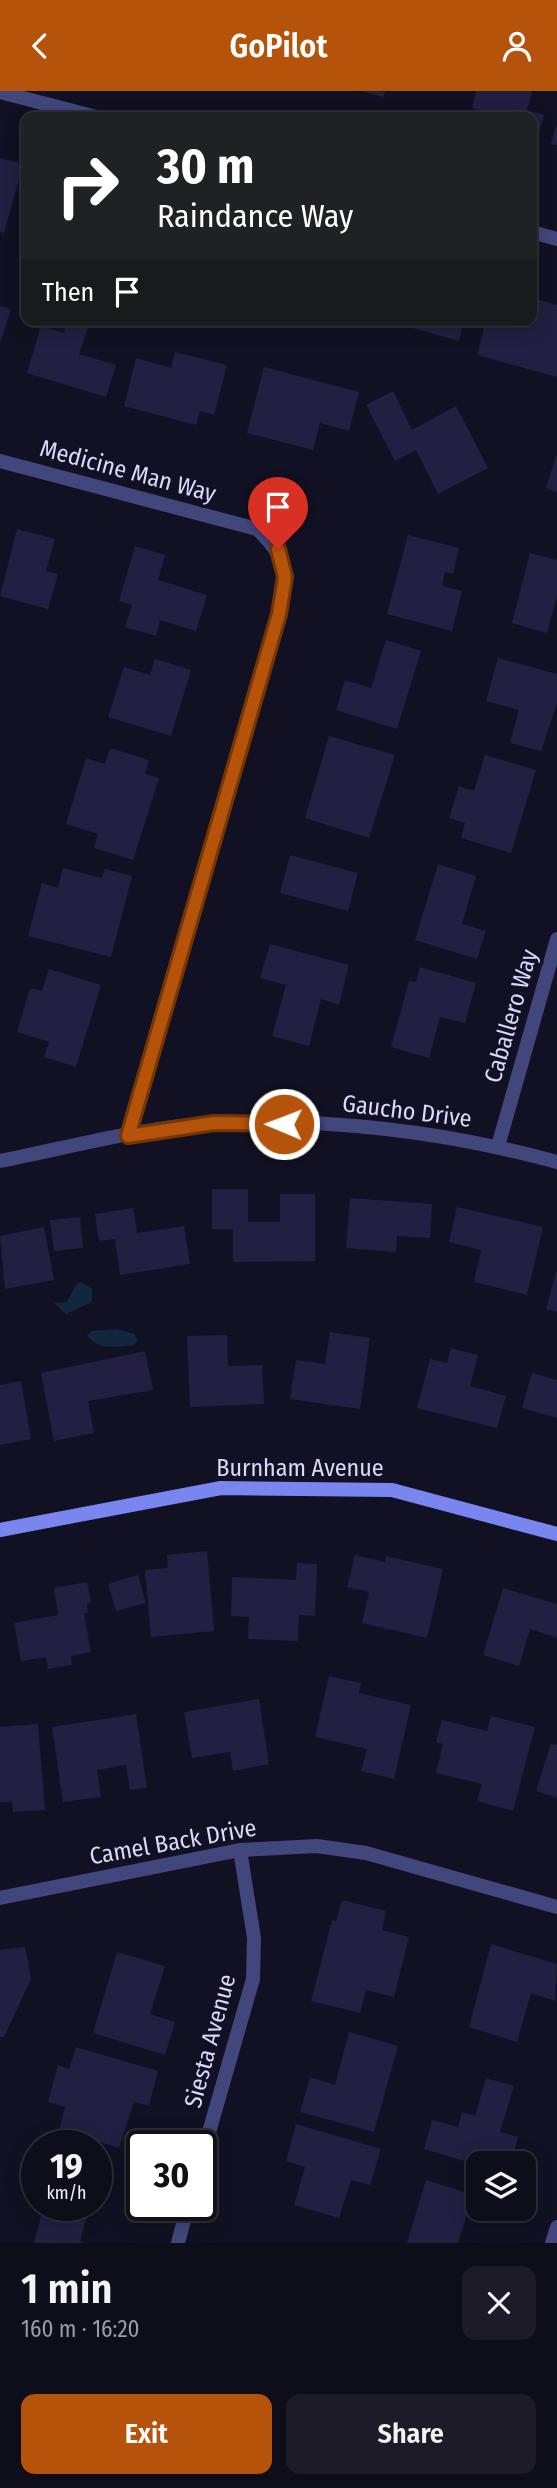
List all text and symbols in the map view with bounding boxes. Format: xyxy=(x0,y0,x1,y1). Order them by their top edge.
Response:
icon: back xyxy=(21,27,59,65)
text: GoPilot xyxy=(230,27,327,65)
icon: person xyxy=(498,27,536,65)
text: 30 m xyxy=(157,137,255,196)
icon: right xyxy=(42,140,133,231)
text: Raindance Way xyxy=(157,197,353,235)
icon: arrive xyxy=(108,273,146,311)
text: Then xyxy=(42,277,94,308)
street label: Medicine Man Way xyxy=(37,434,219,508)
pin xyxy=(248,477,308,549)
icon: arrive xyxy=(259,488,297,526)
street label: Caballero Way xyxy=(479,946,543,1086)
position arrow xyxy=(247,1087,321,1161)
street label: Gaucho Drive xyxy=(341,1089,473,1133)
street label: Burnham Avenue xyxy=(216,1454,384,1482)
street label: Camel Back Drive xyxy=(87,1814,259,1870)
street label: Siesta Avenue xyxy=(179,1971,241,2111)
speed limit sign: 30 xyxy=(126,2130,217,2221)
text: 19 xyxy=(50,2145,83,2187)
map controls xyxy=(466,2151,536,2221)
button: layers xyxy=(466,2151,536,2221)
text: km/h xyxy=(46,2182,87,2204)
text: 1 min xyxy=(21,2264,112,2314)
button: close xyxy=(462,2266,536,2340)
text: 160 m · 16:20 xyxy=(21,2315,140,2343)
button: Exit xyxy=(21,2394,272,2474)
button: Share xyxy=(286,2394,536,2474)

